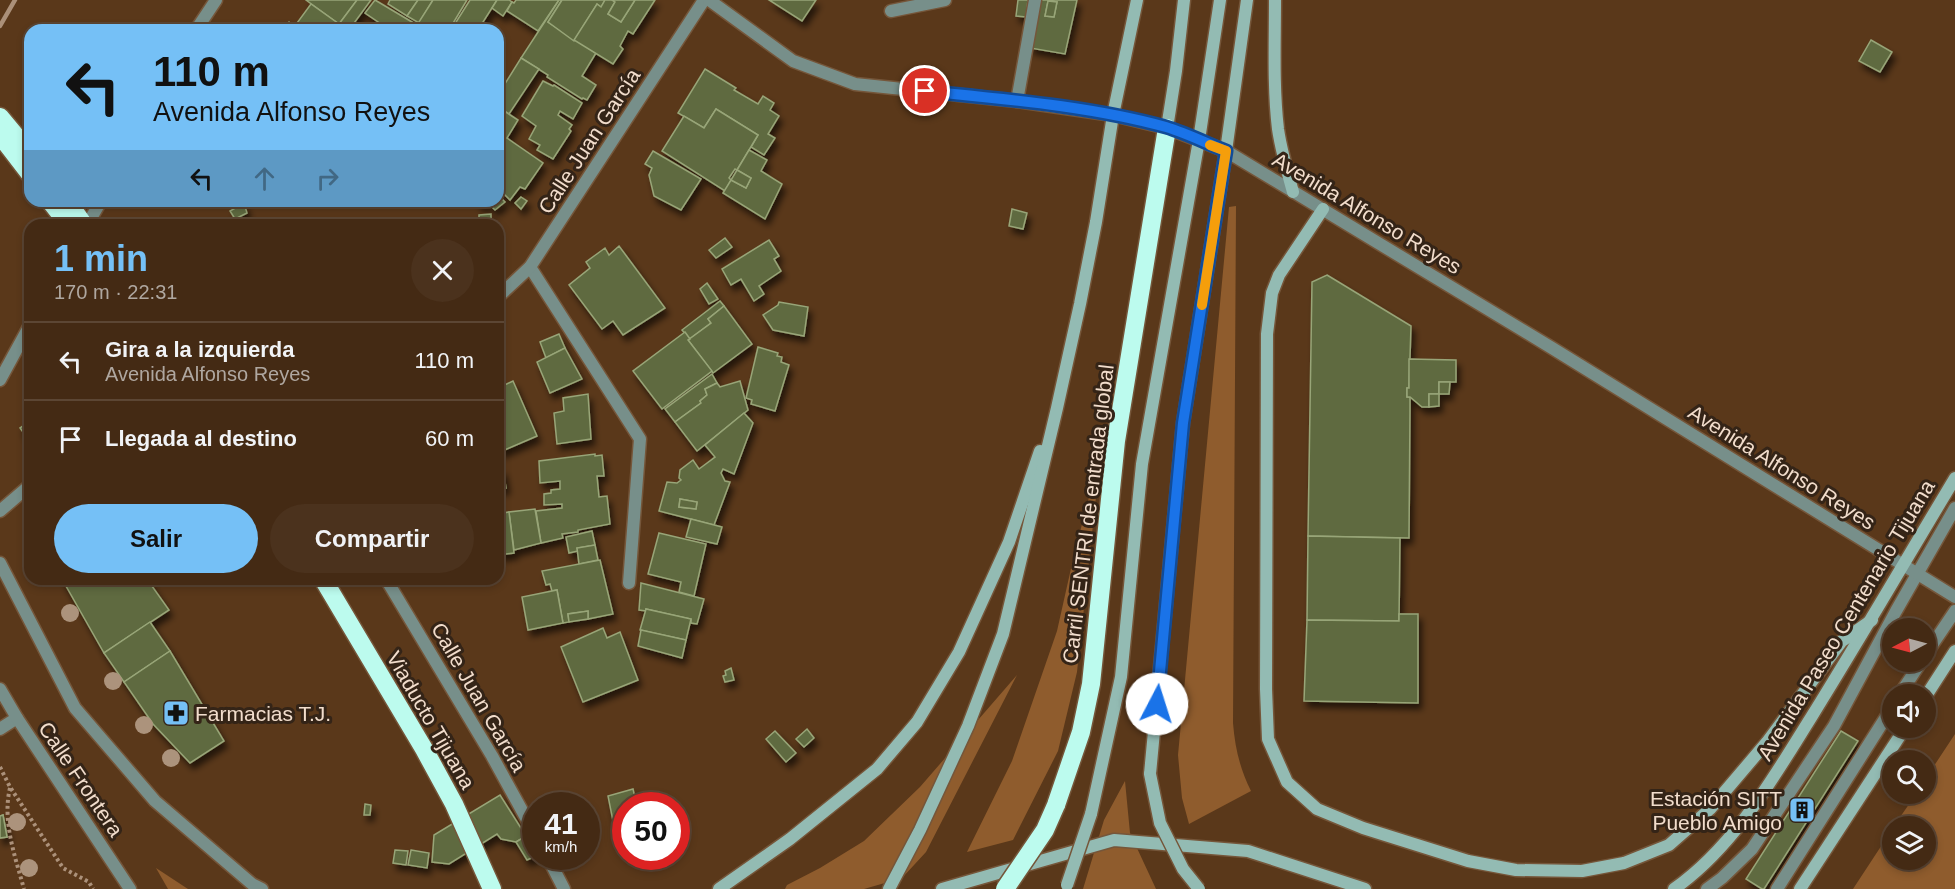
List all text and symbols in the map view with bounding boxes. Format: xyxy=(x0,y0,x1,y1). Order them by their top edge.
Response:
icon: left xyxy=(54,48,132,126)
text: 110 m xyxy=(153,48,270,95)
street label: Calle Juan García xyxy=(534,64,645,218)
pin xyxy=(899,65,950,116)
icon: arrive xyxy=(908,74,941,107)
text: Avenida Alfonso Reyes xyxy=(153,97,430,127)
street label: Avenida Alfonso Reyes xyxy=(1269,148,1465,278)
icon: left xyxy=(185,162,218,195)
icon: ahead xyxy=(248,162,281,195)
icon: right xyxy=(311,162,344,195)
text: 1 min xyxy=(54,238,148,279)
button: close xyxy=(411,239,474,302)
text: 170 m · 22:31 xyxy=(54,281,177,303)
text: Gira a la izquierda xyxy=(105,337,295,362)
icon: left xyxy=(54,345,87,378)
text: 110 m xyxy=(414,348,474,373)
text: Avenida Alfonso Reyes xyxy=(105,363,310,385)
street label: Carril SENTRI de entrada global xyxy=(1058,363,1118,665)
street label: Avenida Alfonso Reyes xyxy=(1684,400,1880,534)
icon: arrive xyxy=(54,423,87,456)
text: Llegada al destino xyxy=(105,426,297,451)
text: 60 m xyxy=(425,426,474,451)
street label: Avenida Paseo Centenario Tijuana xyxy=(1753,475,1939,764)
button: Salir xyxy=(54,504,258,573)
button: Compartir xyxy=(270,504,474,573)
street label: Calle Juan García xyxy=(427,618,531,776)
north arrow xyxy=(1882,618,1936,672)
map controls xyxy=(1882,618,1936,870)
street label: Viaducto Tijuana xyxy=(382,647,480,793)
position arrow xyxy=(1125,672,1189,736)
button: sound xyxy=(1882,684,1936,738)
pharmacy icon: Farmacias T.J. xyxy=(161,698,191,728)
place label: Farmacias T.J. xyxy=(195,702,331,725)
street label: Calle Frontera xyxy=(34,717,128,841)
button: search xyxy=(1882,750,1936,804)
place label: Estación SITT Pueblo Amigo xyxy=(1650,787,1782,834)
speed limit sign: 50 xyxy=(612,792,690,870)
building icon: Estación SITT Pueblo Amigo xyxy=(1787,795,1817,825)
text: 41 xyxy=(544,807,578,840)
button: layers xyxy=(1882,816,1936,870)
text: km/h xyxy=(545,838,577,855)

